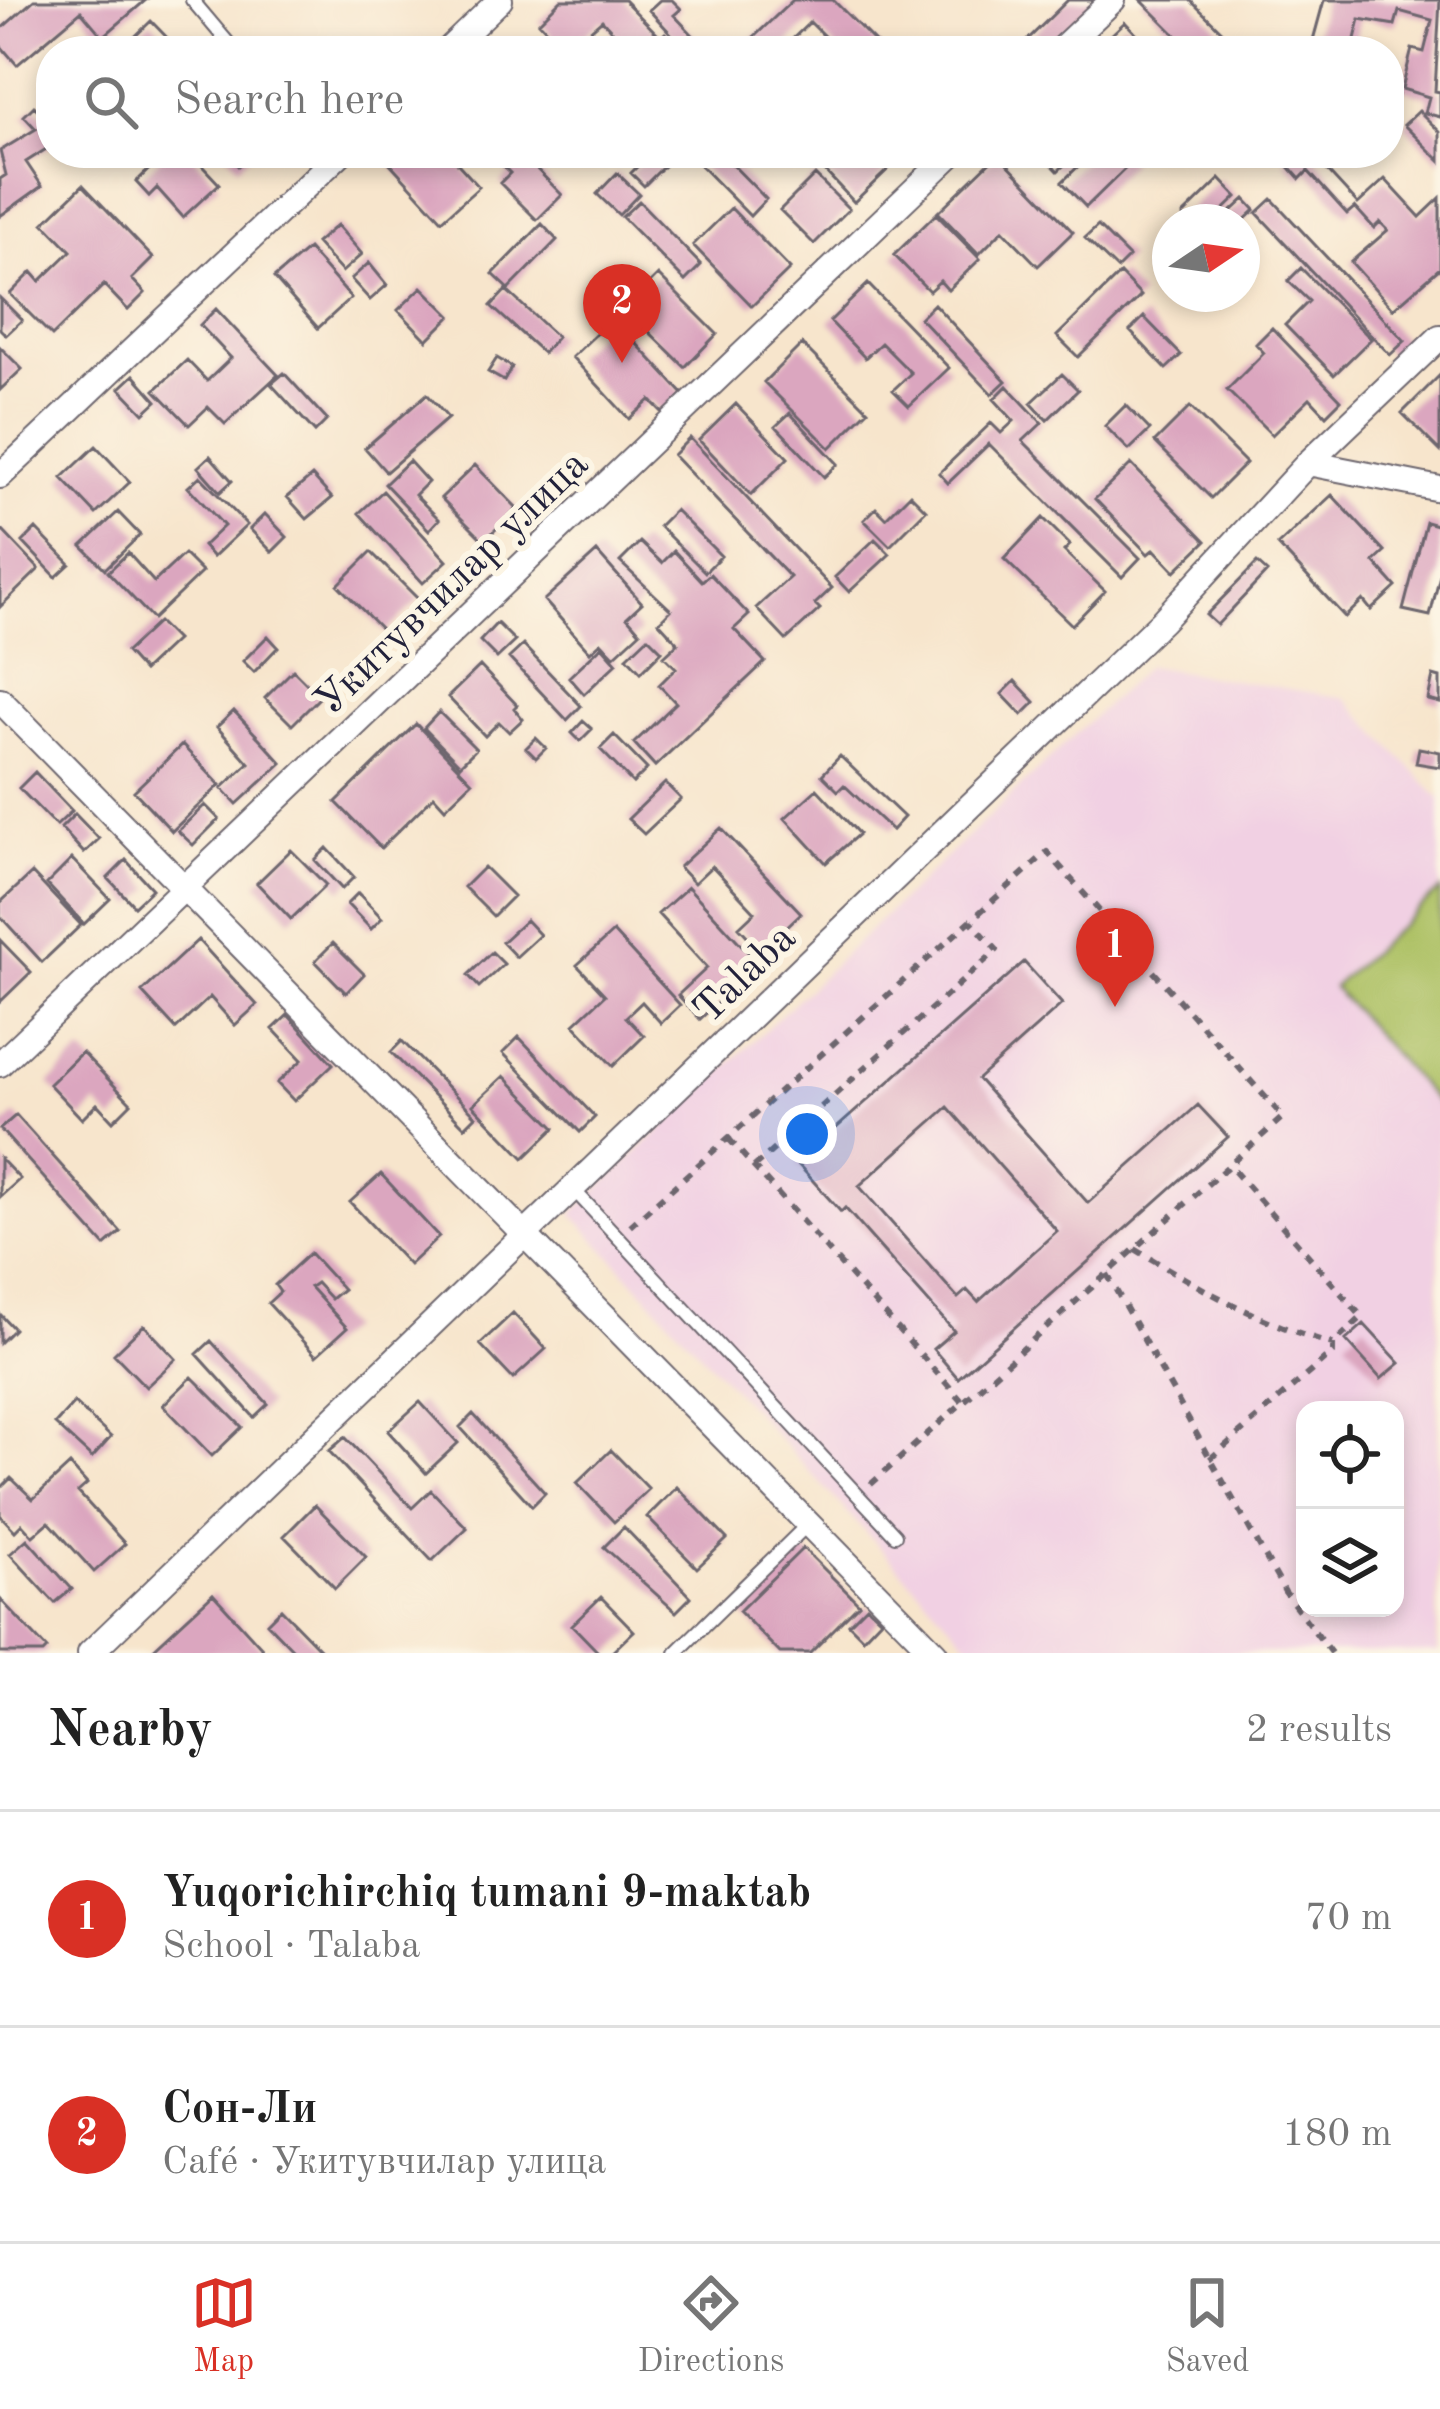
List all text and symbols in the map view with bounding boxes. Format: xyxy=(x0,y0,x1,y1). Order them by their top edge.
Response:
search box xyxy=(36,36,1404,168)
icon: search xyxy=(78,69,144,135)
text: Search here xyxy=(174,79,404,124)
north arrow xyxy=(1152,204,1260,312)
pin: 2 xyxy=(583,264,661,363)
street label: Укитувчилар улица xyxy=(308,443,597,724)
pin: 1 xyxy=(1076,908,1154,1007)
street label: Talaba xyxy=(687,917,805,1033)
your location xyxy=(777,1104,837,1164)
map controls xyxy=(1296,1401,1404,1617)
button: locate xyxy=(1296,1401,1404,1509)
button: layers xyxy=(1296,1509,1404,1617)
text: Nearby xyxy=(48,1706,213,1757)
text: 2 results xyxy=(1246,1711,1392,1750)
text: Yuqorichirchiq tumani 9-maktab xyxy=(162,1872,811,1917)
text: 1 xyxy=(76,1899,98,1938)
text: 70 m xyxy=(1305,1899,1392,1938)
text: School · Talaba xyxy=(162,1927,421,1966)
text: Сон-Ли xyxy=(162,2088,317,2133)
text: 2 xyxy=(76,2115,98,2154)
text: 180 m xyxy=(1282,2115,1392,2154)
text: Café · Укитувчилар улица xyxy=(162,2143,606,2182)
tab: Map xyxy=(191,2270,257,2383)
tab: Directions xyxy=(638,2270,784,2383)
tab: Saved xyxy=(1165,2270,1249,2383)

